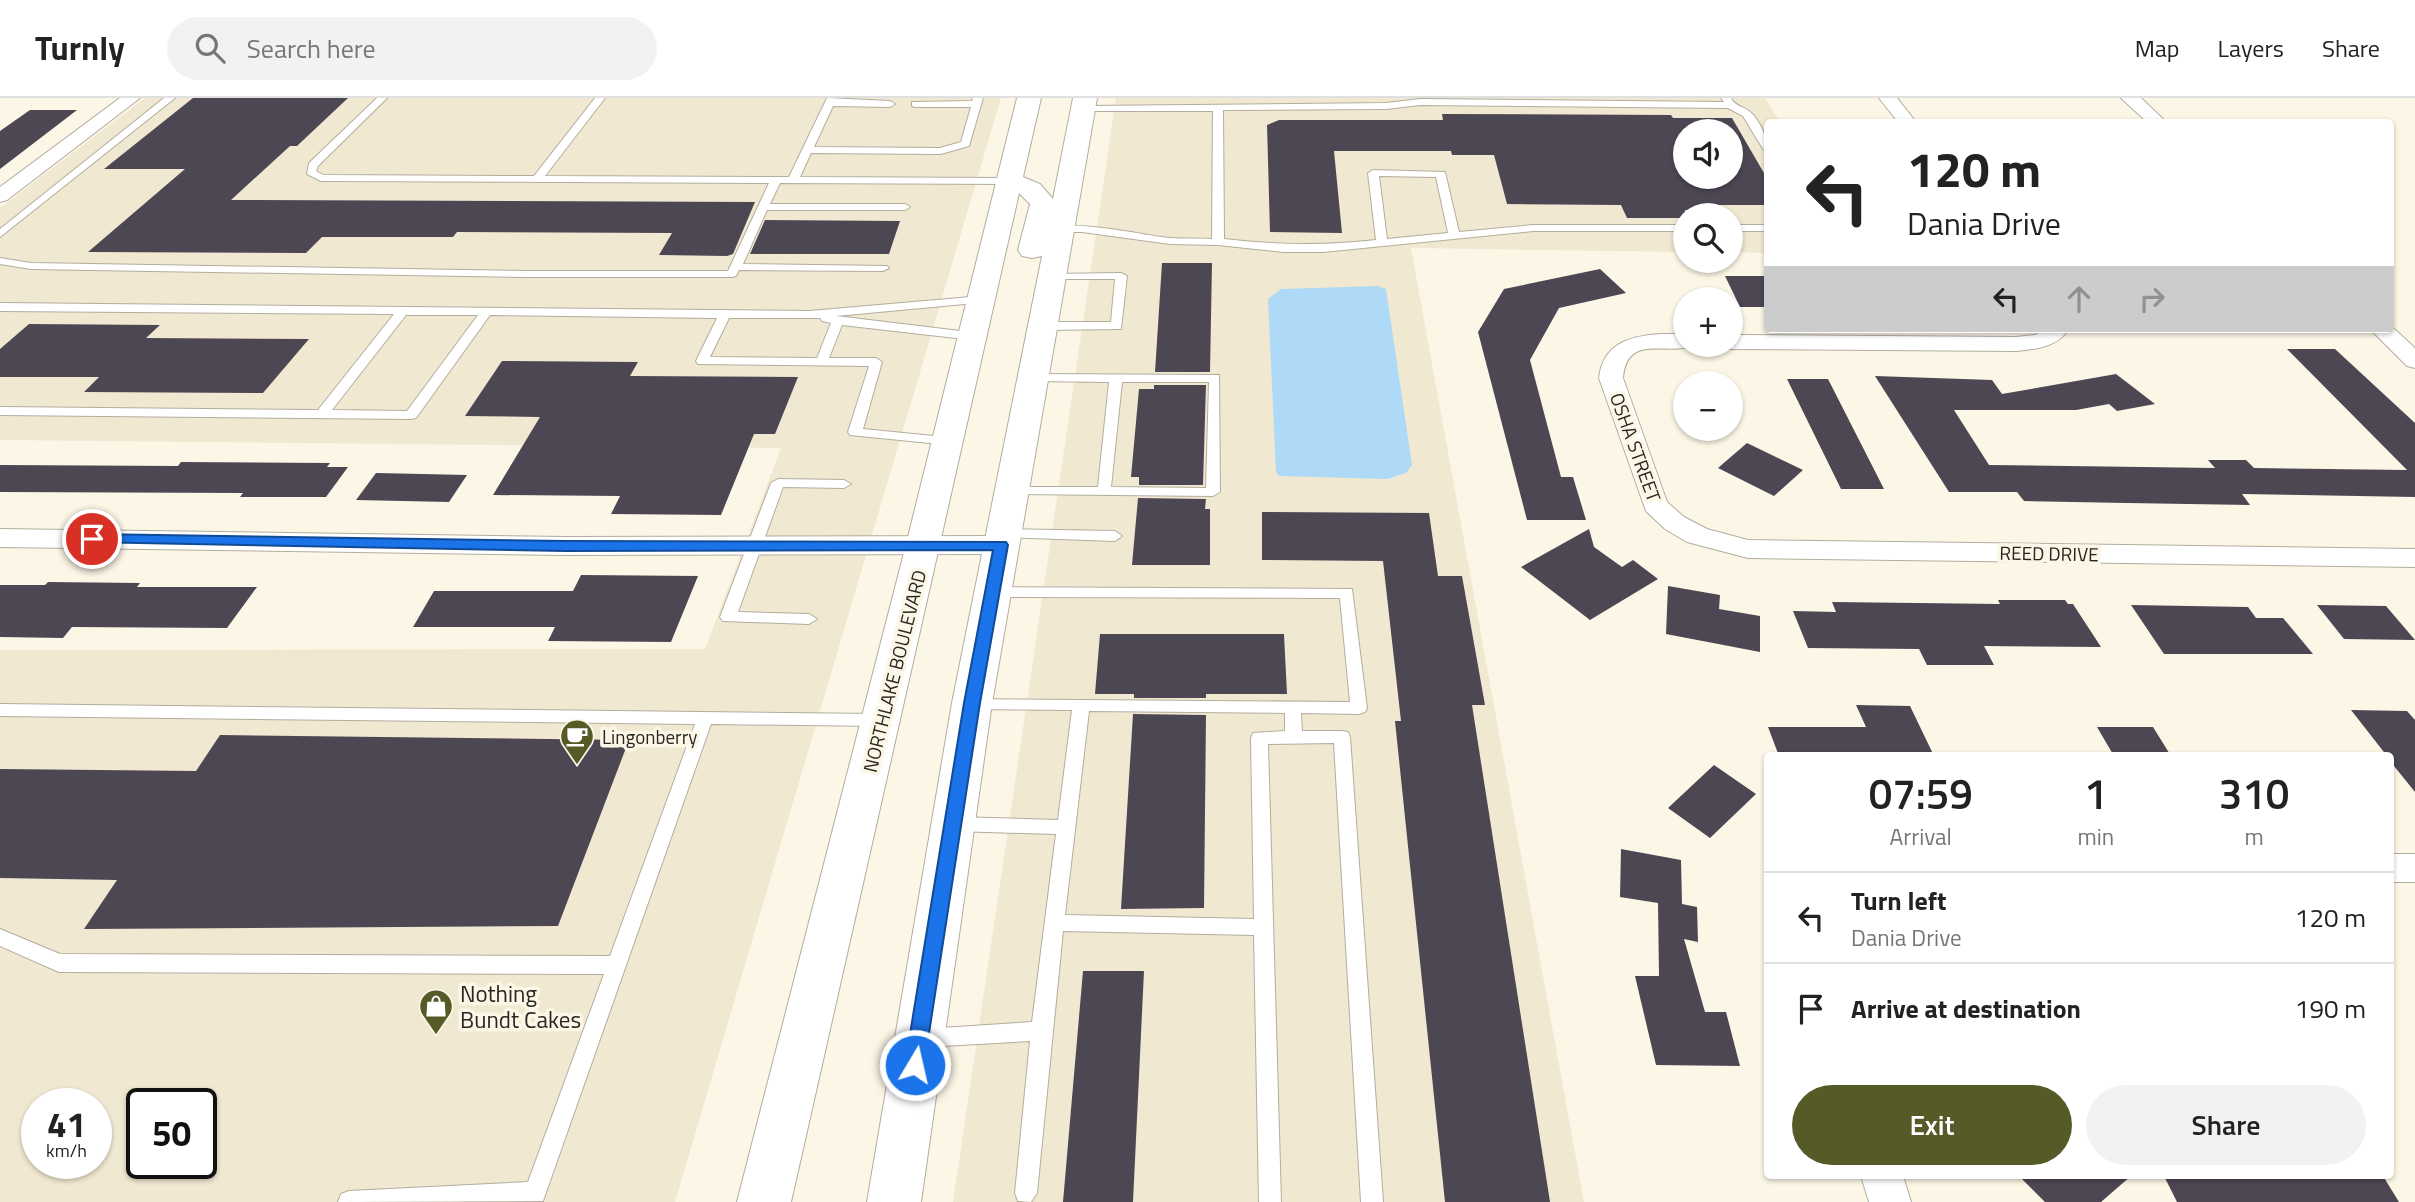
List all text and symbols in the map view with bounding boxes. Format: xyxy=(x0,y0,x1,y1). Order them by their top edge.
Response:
search box xyxy=(167,17,657,80)
text: Turnly xyxy=(35,23,125,73)
icon: search xyxy=(191,29,229,67)
text: Search here xyxy=(247,29,376,68)
text: Map xyxy=(2135,30,2180,66)
text: Layers xyxy=(2218,30,2284,66)
text: Share xyxy=(2322,30,2380,66)
map controls xyxy=(1673,119,1743,441)
button: sound xyxy=(1673,119,1743,189)
text: 120 m xyxy=(1907,131,2041,206)
icon: left xyxy=(1792,147,1883,238)
text: Dania Drive xyxy=(1907,199,2061,247)
button: search xyxy=(1673,203,1743,273)
icon: left xyxy=(1987,280,2025,318)
icon: ahead xyxy=(2060,280,2098,318)
icon: right xyxy=(2133,280,2171,318)
button: + xyxy=(1673,287,1743,357)
button: − xyxy=(1673,371,1743,441)
street label: OSHA STREET xyxy=(1603,388,1669,506)
pin xyxy=(62,509,122,569)
icon: arrive xyxy=(73,520,111,558)
street label: REED DRIVE xyxy=(1999,538,2099,568)
street label: NORTHLAKE BOULEVARD xyxy=(855,567,933,775)
cafe icon: Lingonberry xyxy=(558,717,596,766)
place label: Lingonberry xyxy=(602,722,697,751)
text: 07:59 xyxy=(1869,761,1973,825)
text: 1 xyxy=(2084,761,2108,825)
text: 310 xyxy=(2219,761,2289,825)
text: Arrival xyxy=(1890,819,1952,854)
text: min xyxy=(2077,819,2114,854)
text: m xyxy=(2244,819,2264,854)
text: Turn left xyxy=(1851,881,1946,920)
text: 120 m xyxy=(2295,898,2366,937)
icon: left xyxy=(1792,899,1830,937)
text: Dania Drive xyxy=(1851,920,1962,955)
place label: Nothing Bundt Cakes xyxy=(460,976,581,1037)
shop icon: Nothing Bundt Cakes xyxy=(417,987,455,1036)
text: Arrive at destination xyxy=(1851,989,2081,1028)
text: 190 m xyxy=(2295,989,2366,1028)
icon: arrive xyxy=(1792,990,1830,1028)
position arrow xyxy=(878,1028,952,1102)
button: Exit xyxy=(1792,1085,2072,1165)
button: Share xyxy=(2086,1085,2366,1165)
speed limit sign: 50 xyxy=(126,1088,217,1179)
text: 41 xyxy=(47,1097,86,1151)
text: km/h xyxy=(46,1137,87,1164)

